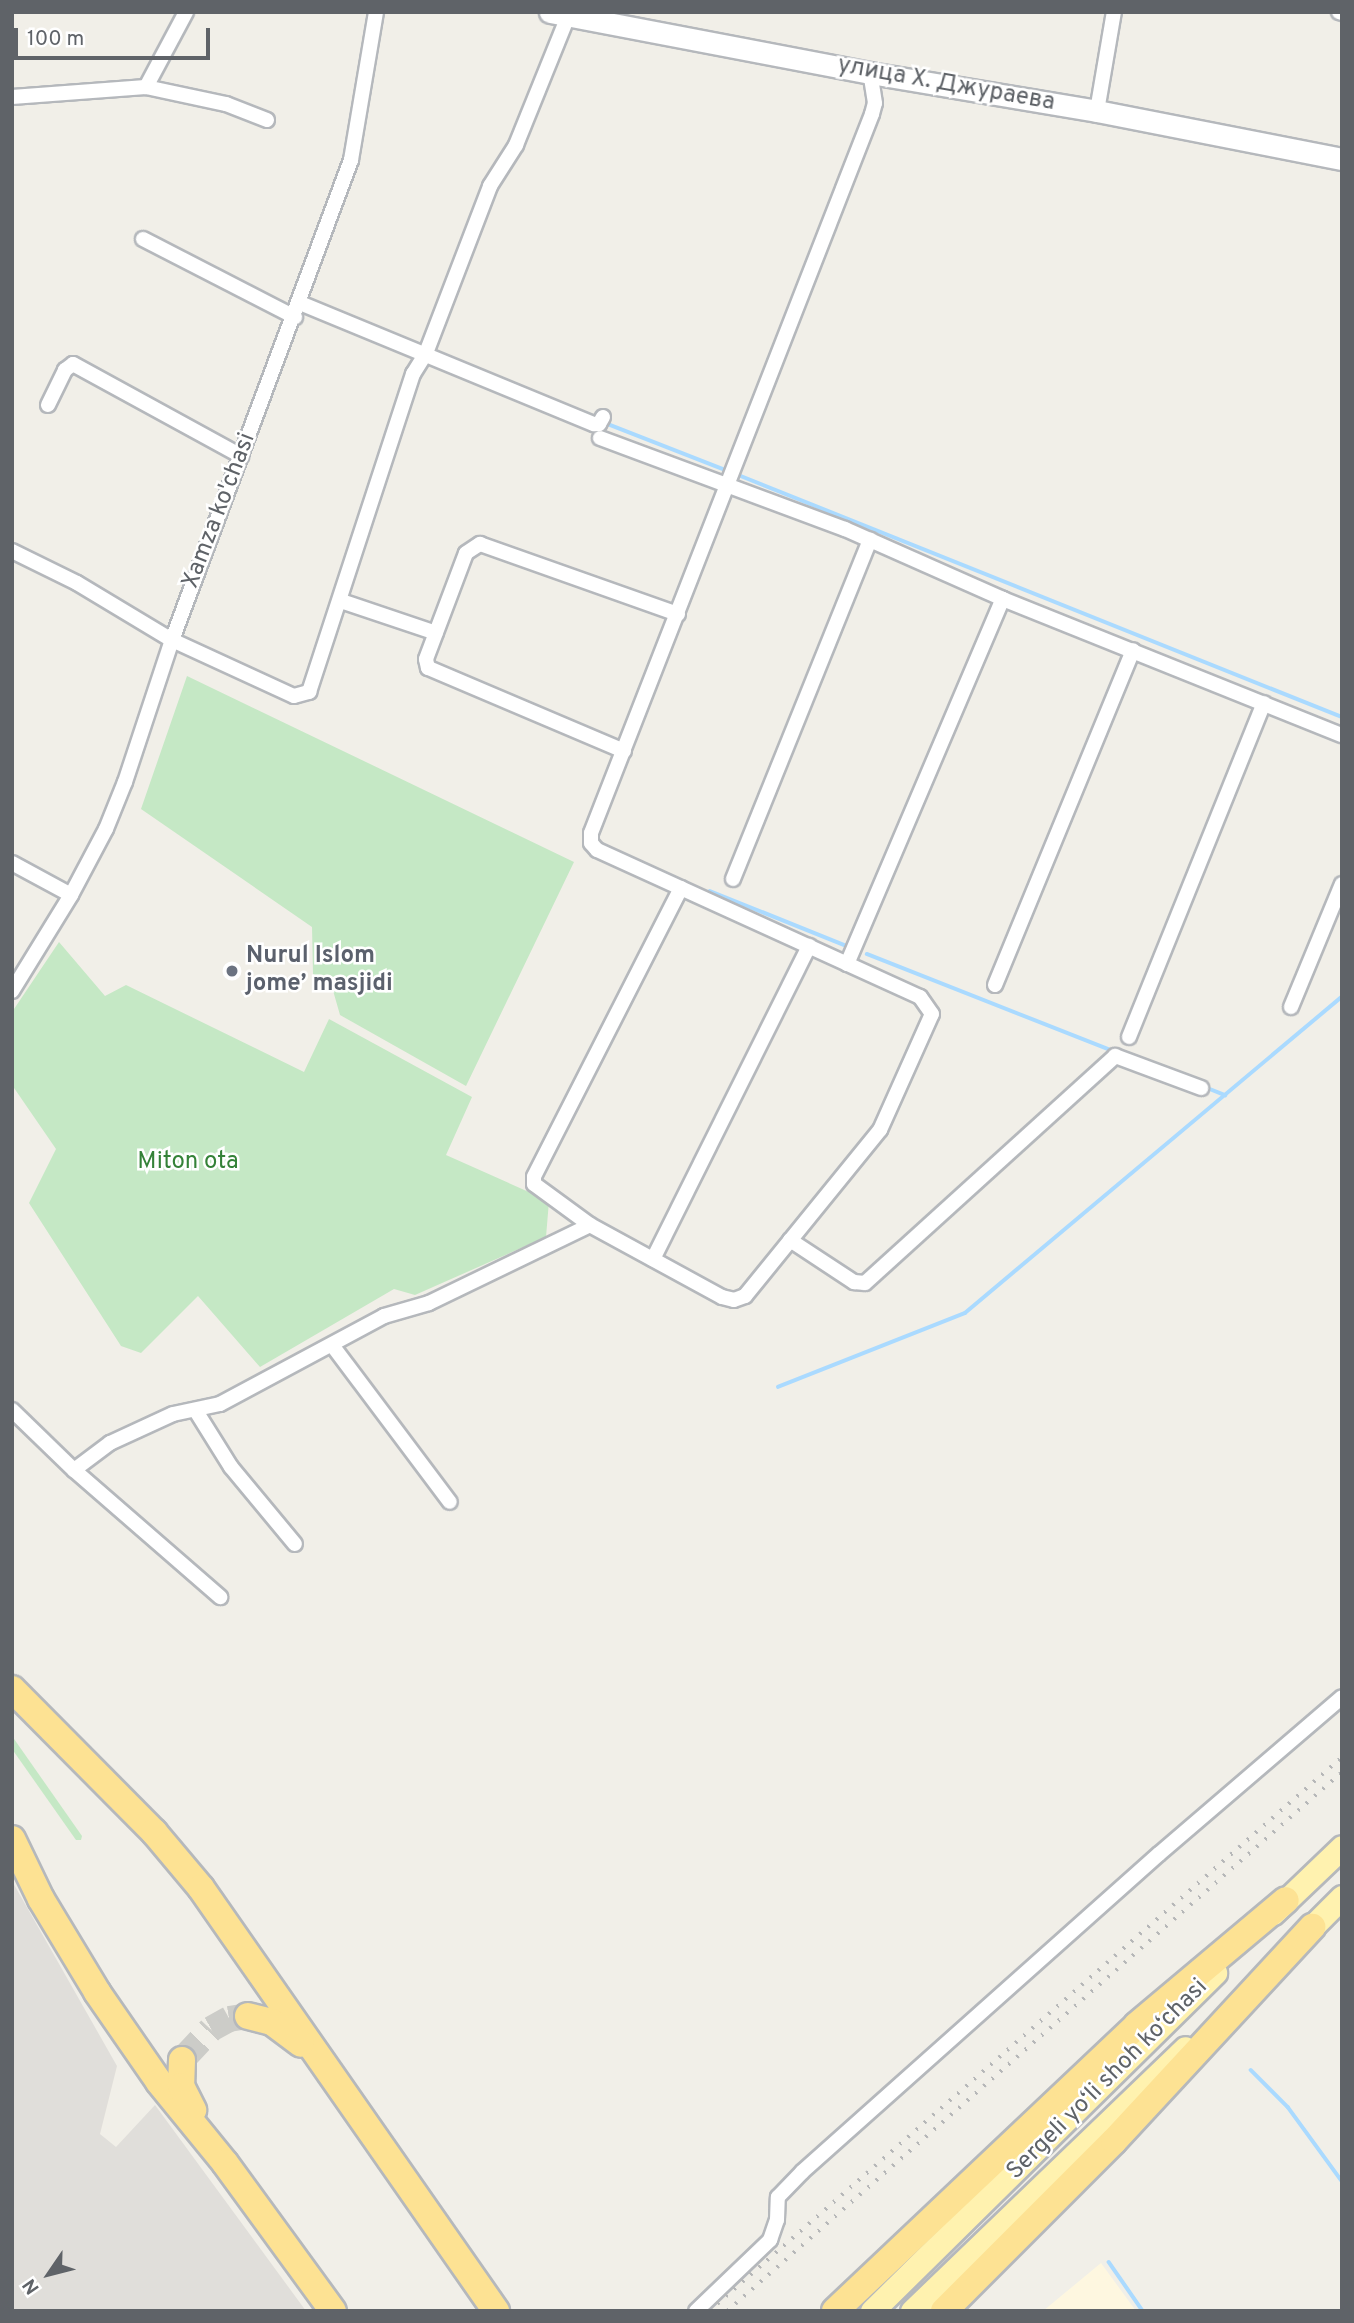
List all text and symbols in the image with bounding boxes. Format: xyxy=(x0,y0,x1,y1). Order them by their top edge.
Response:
scale bar xyxy=(18,14,214,58)
text: 100 m xyxy=(27,26,84,53)
street label: улица Х. Джураева xyxy=(835,52,1057,118)
street label: Xamza ko'chasi xyxy=(177,429,263,593)
place label: Nurul Islom jome’ masjidi xyxy=(246,943,393,999)
marker: Nurul Islom jome’ masjidi xyxy=(224,963,240,979)
park label: Miton ota xyxy=(137,1149,239,1177)
street label: Sergeli yo‘li shoh ko‘chasi xyxy=(1002,1974,1214,2186)
north arrow xyxy=(14,2239,84,2309)
text: N xyxy=(18,2274,46,2299)

